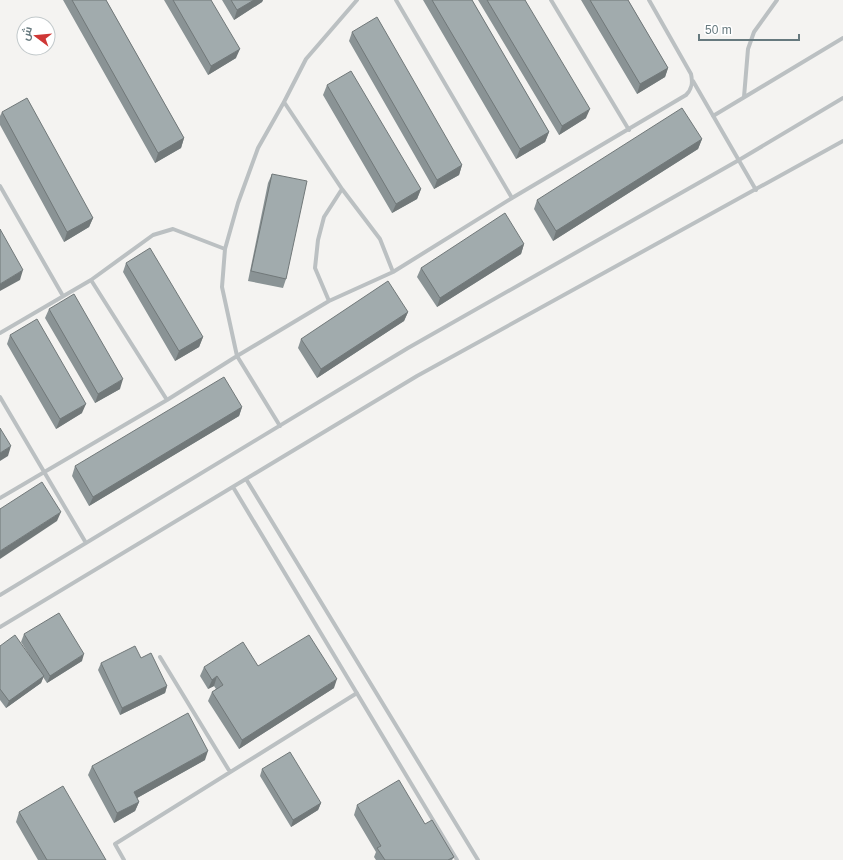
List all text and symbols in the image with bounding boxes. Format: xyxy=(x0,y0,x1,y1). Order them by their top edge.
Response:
north arrow xyxy=(16,16,56,56)
scale bar xyxy=(699,16,799,42)
text: 50 m xyxy=(705,23,732,37)
text: ش xyxy=(19,25,35,42)

